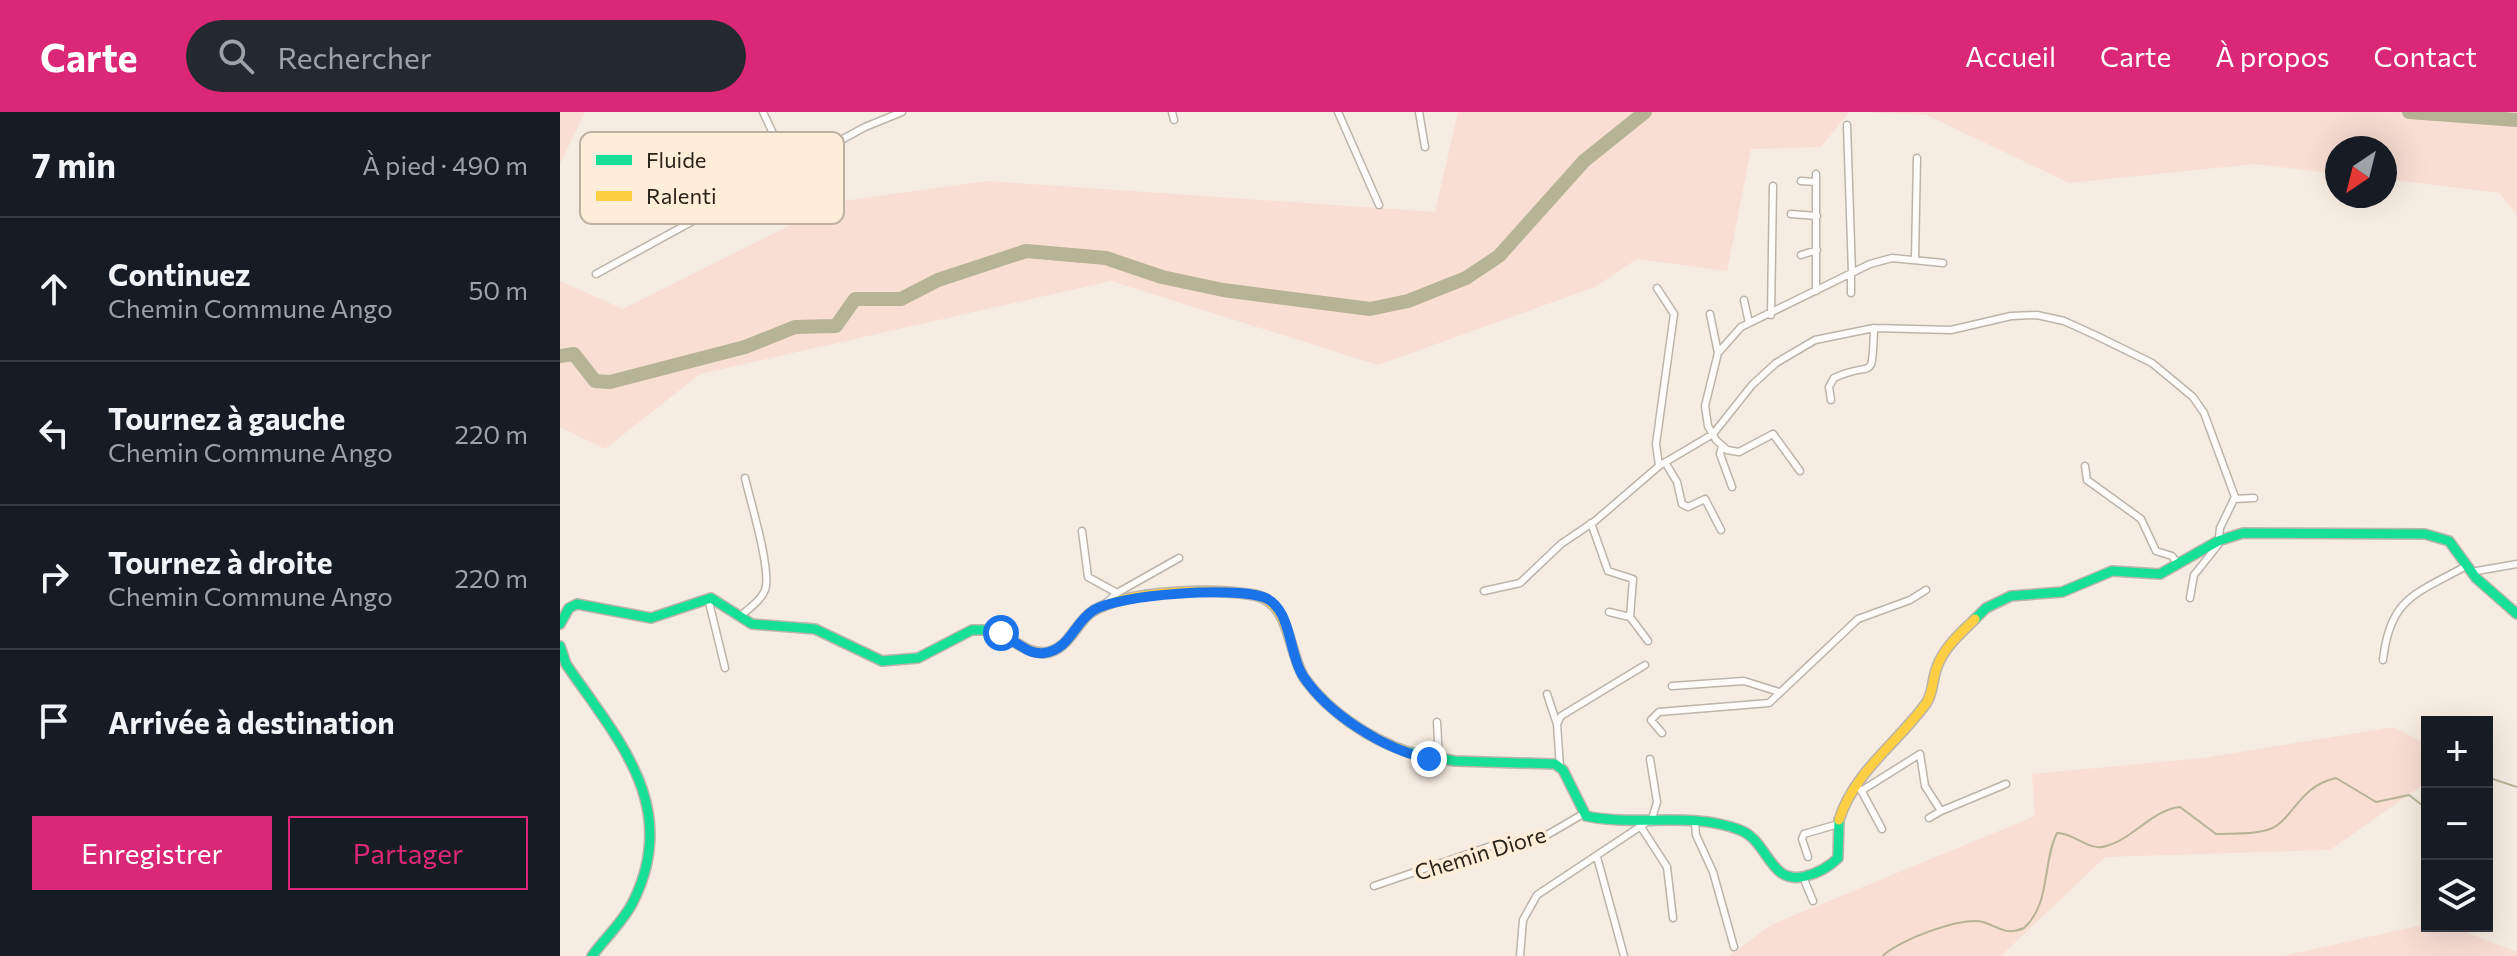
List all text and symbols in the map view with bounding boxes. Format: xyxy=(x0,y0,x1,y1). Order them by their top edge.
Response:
search box xyxy=(186,20,746,92)
text: Carte xyxy=(40,33,138,80)
icon: search xyxy=(214,34,258,78)
text: Rechercher xyxy=(278,38,432,75)
text: Accueil xyxy=(1965,39,2056,73)
text: Carte xyxy=(2100,39,2171,73)
text: À propos xyxy=(2215,39,2330,73)
text: Contact xyxy=(2374,39,2477,73)
legend xyxy=(580,132,844,224)
north arrow xyxy=(2325,136,2397,208)
text: 7 min xyxy=(32,143,116,185)
text: Fluide xyxy=(646,146,706,173)
text: À pied · 490 m xyxy=(362,149,528,180)
text: Ralenti xyxy=(646,182,717,209)
text: Continuez xyxy=(108,255,251,292)
icon: ahead xyxy=(32,267,76,311)
text: 50 m xyxy=(468,274,528,305)
text: Chemin Commune Ango xyxy=(108,292,393,323)
text: Tournez à gauche xyxy=(108,399,345,436)
icon: left xyxy=(32,411,76,455)
text: 220 m xyxy=(455,418,528,449)
text: Chemin Commune Ango xyxy=(108,436,393,467)
text: Tournez à droite xyxy=(108,543,332,580)
icon: right xyxy=(32,555,76,599)
text: 220 m xyxy=(455,562,528,593)
text: Chemin Commune Ango xyxy=(108,580,393,611)
route start xyxy=(983,615,1019,651)
icon: arrive xyxy=(32,699,76,743)
text: Arrivée à destination xyxy=(108,703,395,740)
map controls xyxy=(2421,716,2493,932)
button: + xyxy=(2421,716,2493,788)
route end xyxy=(1411,741,1447,777)
button: − xyxy=(2421,788,2493,860)
button: Enregistrer xyxy=(32,816,272,890)
button: Partager xyxy=(288,816,528,890)
street label: Chemin Diore xyxy=(1411,820,1549,886)
button: layers xyxy=(2421,860,2493,932)

